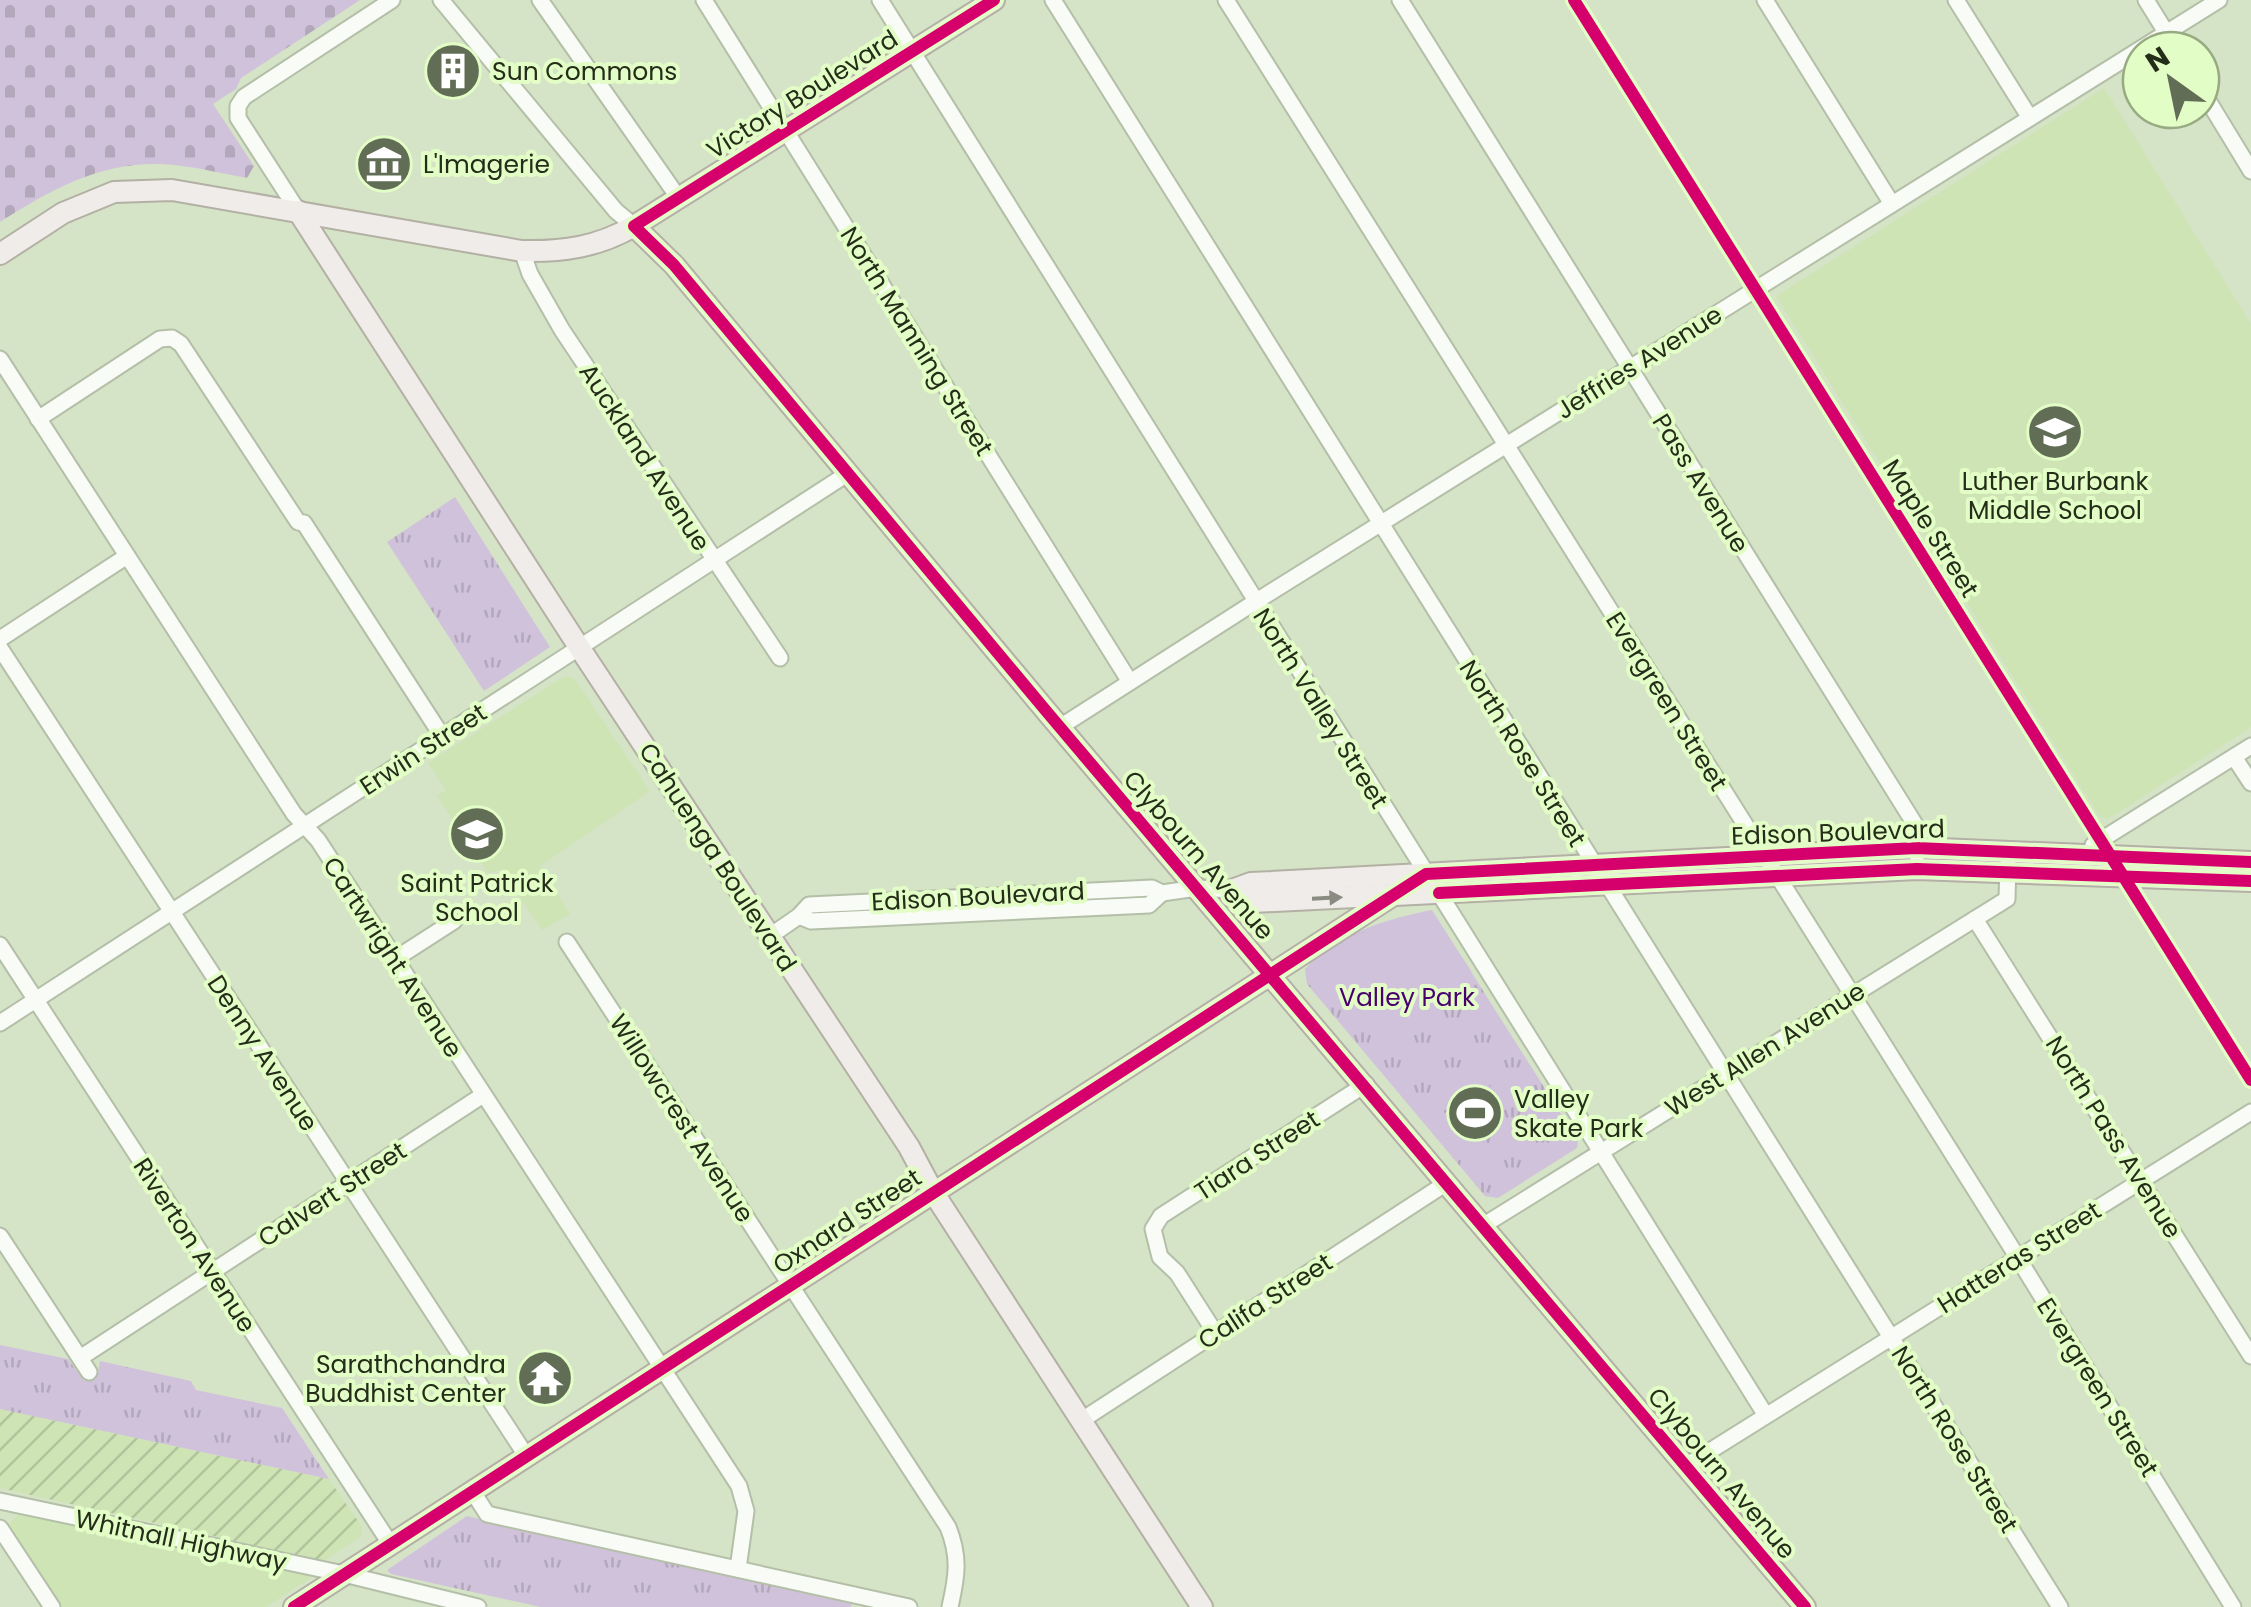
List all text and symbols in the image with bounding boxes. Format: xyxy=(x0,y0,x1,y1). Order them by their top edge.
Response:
street label: Victory Boulevard xyxy=(700,21,905,167)
north arrow xyxy=(2121,30,2221,130)
text: N xyxy=(2138,37,2177,82)
building icon: Sun Commons xyxy=(423,41,483,101)
place label: Sun Commons xyxy=(492,54,677,89)
museum icon: L'Imagerie xyxy=(354,134,414,194)
place label: L'Imagerie xyxy=(423,147,550,182)
street label: North Manning Street xyxy=(832,220,1001,462)
street label: Jeffries Avenue xyxy=(1550,297,1729,428)
street label: Auckland Avenue xyxy=(571,357,718,558)
school or university icon: Luther Burbank Middle School xyxy=(2025,402,2085,462)
street label: Pass Avenue xyxy=(1644,407,1757,560)
street label: Maple Street xyxy=(1874,452,1987,604)
place label: Luther Burbank Middle School xyxy=(1962,464,2148,528)
street label: North Valley Street xyxy=(1245,601,1396,815)
street label: Evergreen Street xyxy=(1597,605,1736,797)
street label: North Rose Street xyxy=(1451,653,1594,853)
street label: Erwin Street xyxy=(353,695,493,803)
street label: Cahuenga Boulevard xyxy=(630,736,805,978)
street label: Clybourn Avenue xyxy=(1115,763,1282,948)
school or university icon: Saint Patrick School xyxy=(447,804,507,864)
street label: Edison Boulevard xyxy=(1731,811,1945,854)
street label: Cartwright Avenue xyxy=(314,850,471,1065)
place label: Saint Patrick School xyxy=(400,866,554,930)
street label: Edison Boulevard xyxy=(870,873,1086,920)
one-way arrow xyxy=(1311,890,1343,906)
street label: Denny Avenue xyxy=(199,968,326,1138)
street label: West Allen Avenue xyxy=(1658,974,1872,1125)
park label: Valley Park xyxy=(1339,980,1475,1015)
street label: Willowcrest Avenue xyxy=(601,1007,762,1229)
street label: North Pass Avenue xyxy=(2037,1029,2190,1245)
place label: Valley Skate Park xyxy=(1514,1082,1643,1146)
sports icon: Valley Skate Park xyxy=(1445,1083,1505,1143)
street label: Tiara Street xyxy=(1188,1102,1327,1209)
street label: Calvert Street xyxy=(251,1133,413,1255)
street label: Riverton Avenue xyxy=(125,1151,264,1339)
street label: Oxnard Street xyxy=(766,1160,928,1283)
street label: Hatteras Street xyxy=(1931,1193,2108,1322)
street label: Califa Street xyxy=(1191,1245,1339,1358)
street label: Evergreen Street xyxy=(2028,1291,2167,1483)
street label: North Rose Street xyxy=(1883,1339,2026,1539)
place label: Sarathchandra Buddhist Center xyxy=(305,1347,506,1411)
temple icon: Sarathchandra Buddhist Center xyxy=(515,1348,575,1408)
street label: Clybourn Avenue xyxy=(1639,1380,1804,1567)
street label: Whitnall Highway xyxy=(72,1501,290,1580)

